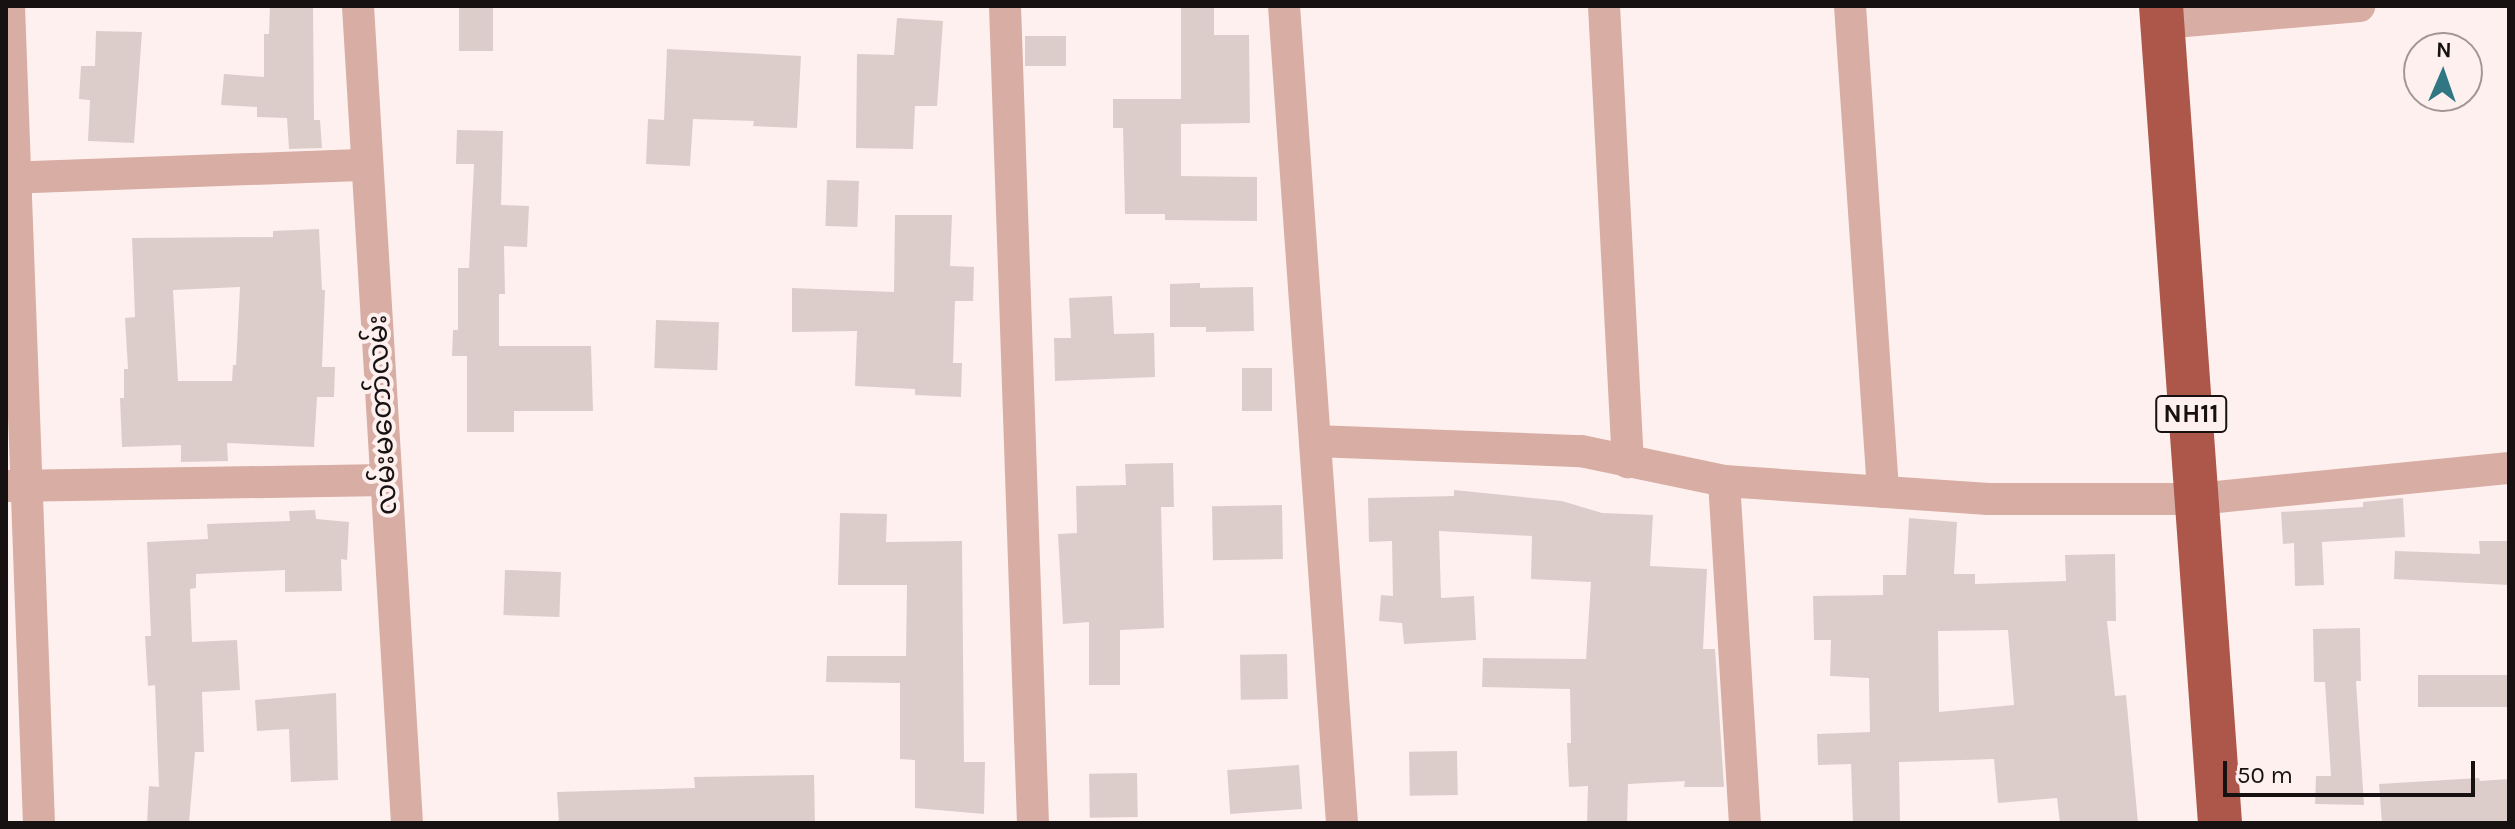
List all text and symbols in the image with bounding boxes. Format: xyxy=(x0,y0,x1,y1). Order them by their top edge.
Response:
north arrow xyxy=(2403,32,2483,112)
text: N xyxy=(2435,37,2452,63)
street label: လမ်းမတော်လမ်း xyxy=(360,314,404,516)
road number: NH11 xyxy=(2155,392,2227,436)
scale bar xyxy=(2227,745,2479,795)
text: 50 m xyxy=(2237,761,2293,789)

